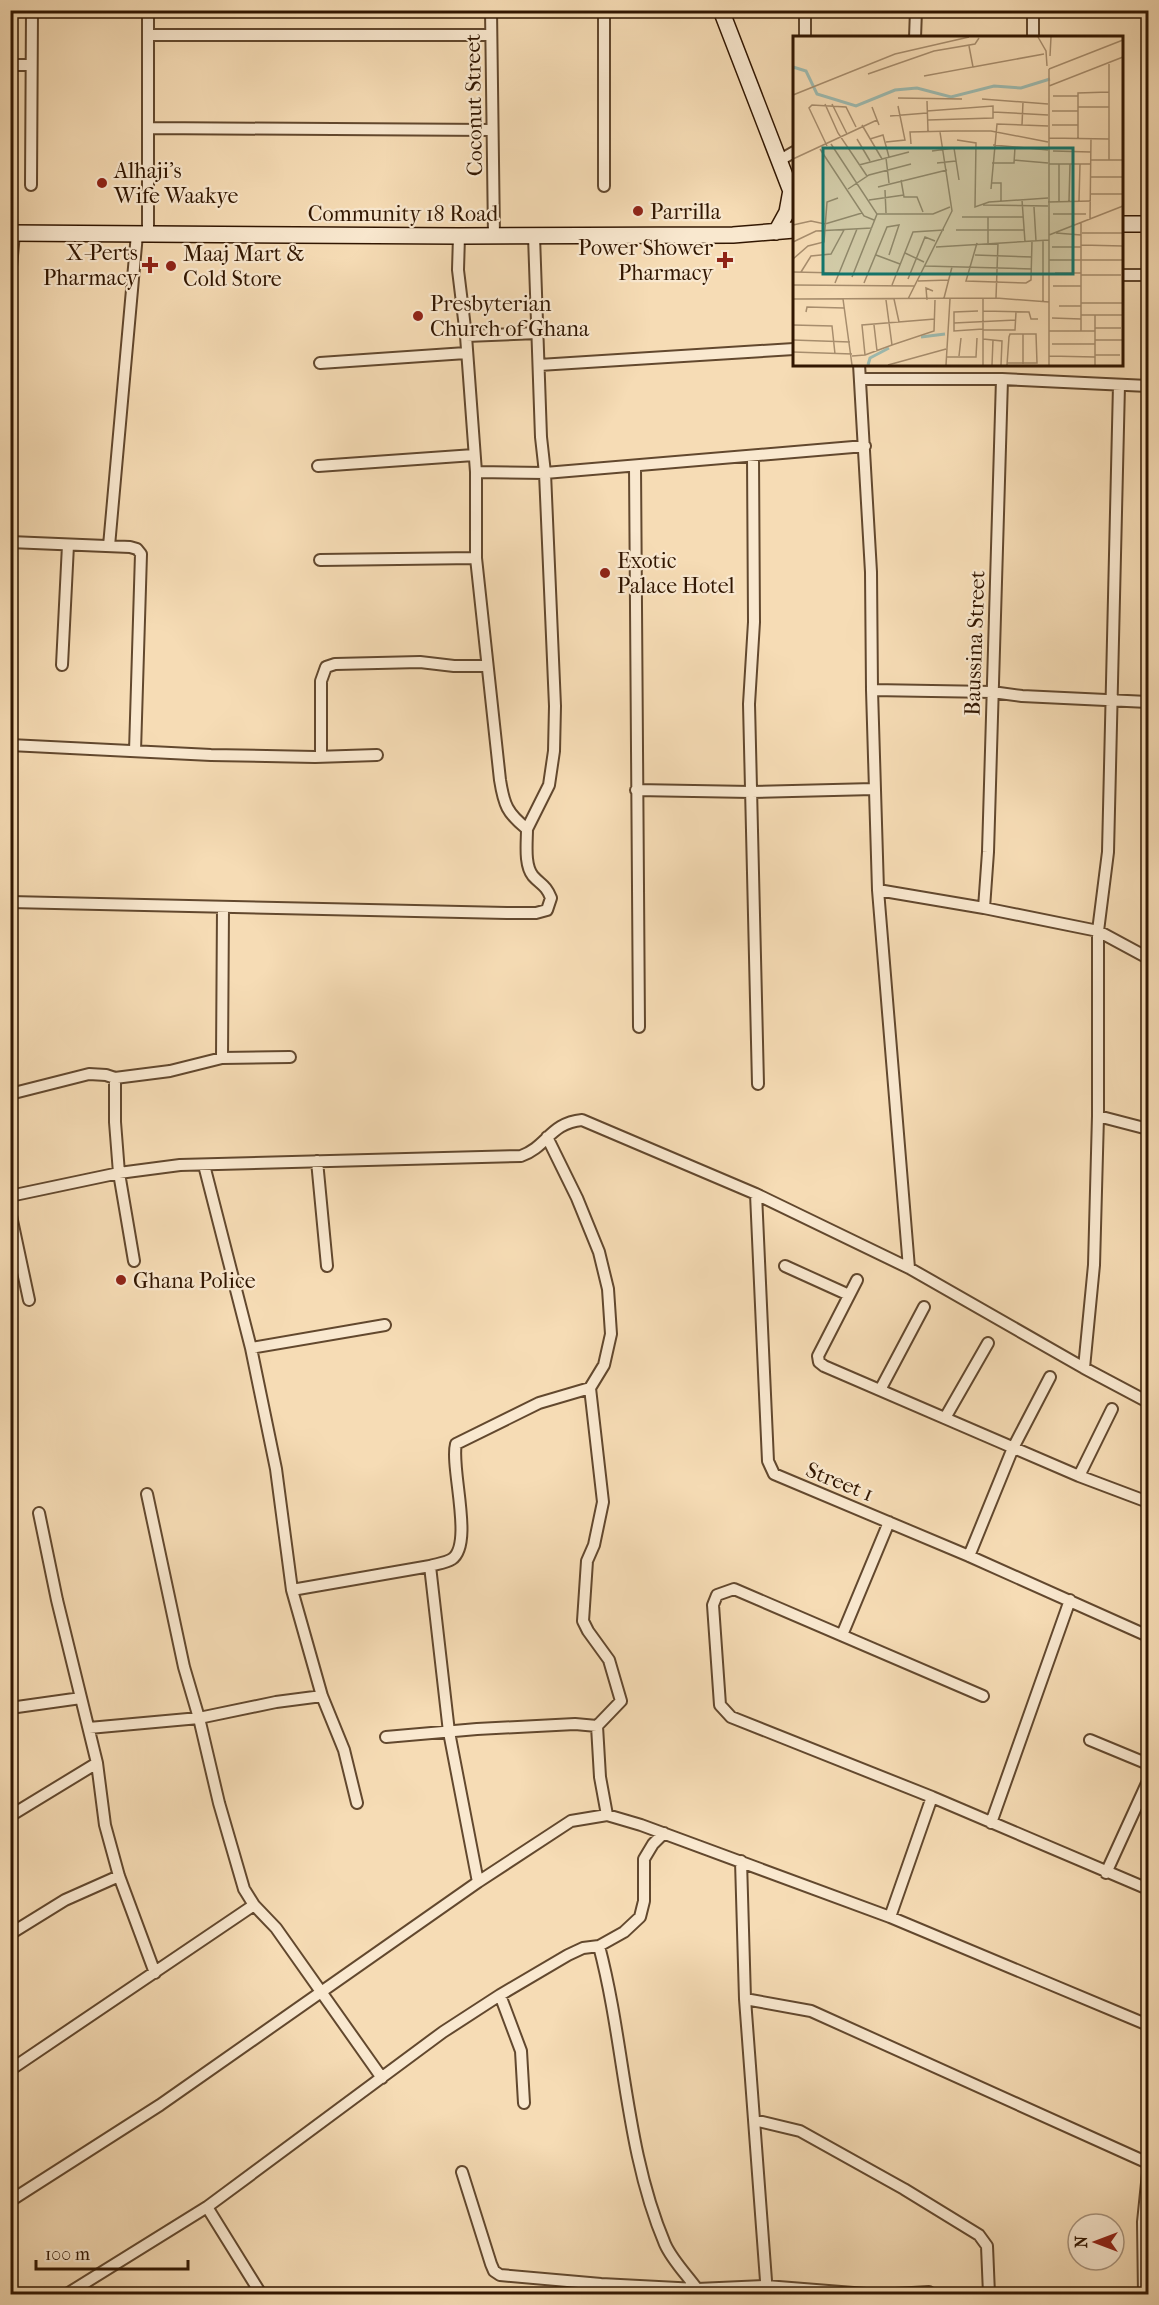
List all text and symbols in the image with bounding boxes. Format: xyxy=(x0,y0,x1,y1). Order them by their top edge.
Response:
street label: Coconut Street xyxy=(460,34,488,176)
inset map xyxy=(793,36,1123,366)
place label: Alhaji’s Wife Waakye xyxy=(113,158,238,209)
marker: Alhaji’s Wife Waakye xyxy=(95,176,109,190)
place label: Parrilla xyxy=(650,199,722,225)
street label: Community 18 Road xyxy=(308,201,499,227)
marker: Parrilla xyxy=(631,204,645,218)
place label: Power Shower Pharmacy xyxy=(578,235,714,286)
place label: X-Perts Pharmacy xyxy=(43,240,139,291)
place label: Maaj Mart & Cold Store xyxy=(183,241,304,292)
marker: Power Shower Pharmacy xyxy=(718,253,732,267)
marker: X-Perts Pharmacy xyxy=(143,258,157,272)
marker: Maaj Mart & Cold Store xyxy=(164,259,178,273)
place label: Presbyterian Church of Ghana xyxy=(430,291,590,342)
marker: Presbyterian Church of Ghana xyxy=(411,309,425,323)
place label: Exotic Palace Hotel xyxy=(617,548,735,599)
marker: Exotic Palace Hotel xyxy=(598,566,612,580)
street label: Baussina Street xyxy=(959,570,991,716)
place label: Ghana Police xyxy=(133,1268,256,1294)
marker: Ghana Police xyxy=(114,1273,128,1287)
street label: Street 1 xyxy=(802,1457,877,1507)
north arrow xyxy=(1066,2212,1126,2272)
scale bar xyxy=(36,2233,188,2271)
text: N xyxy=(1072,2235,1091,2248)
text: 100 m xyxy=(45,2244,90,2265)

